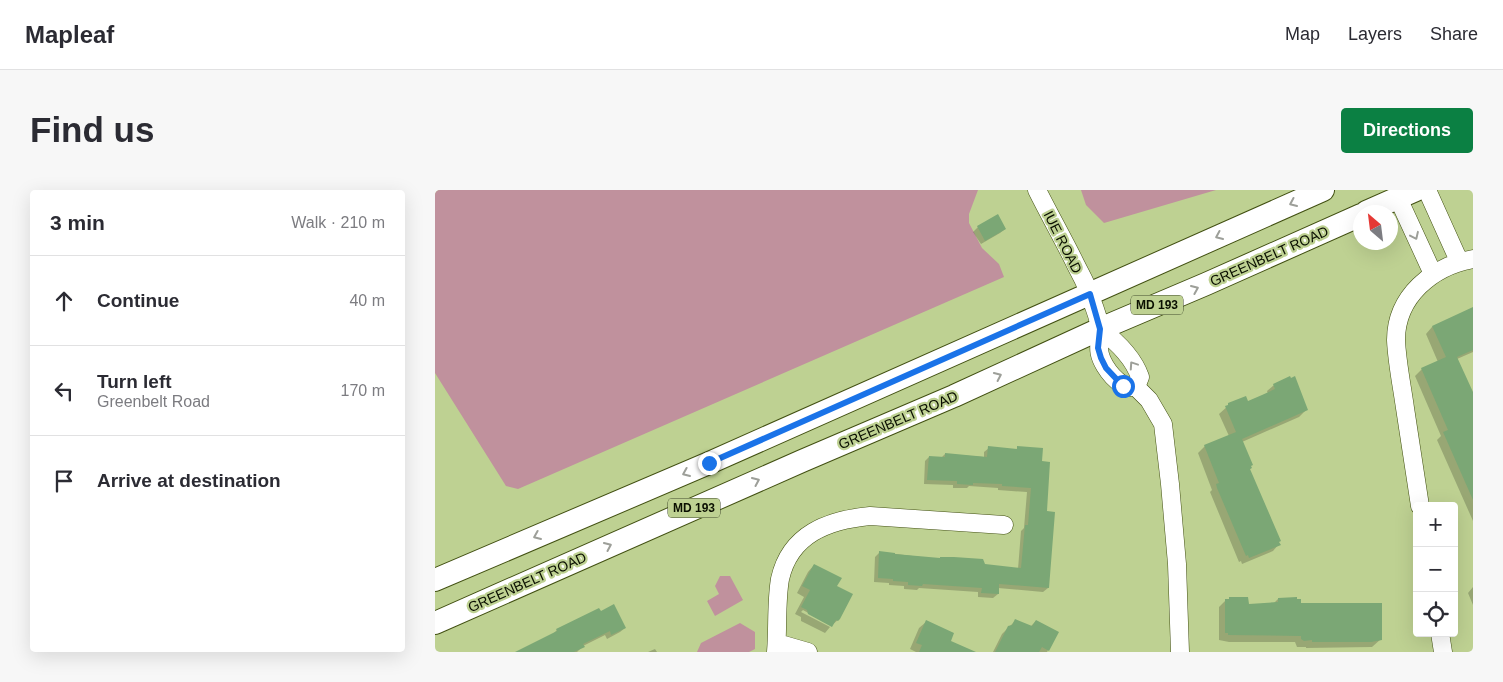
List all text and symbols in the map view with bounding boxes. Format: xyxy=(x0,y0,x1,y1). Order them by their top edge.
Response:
text: Mapleaf xyxy=(25,21,114,48)
text: Map xyxy=(1285,24,1320,44)
text: Layers xyxy=(1348,24,1402,44)
text: Share xyxy=(1430,24,1478,44)
button: Directions xyxy=(1341,108,1473,153)
text: Find us xyxy=(30,110,154,149)
one-way arrow xyxy=(1289,197,1298,208)
north arrow xyxy=(1353,205,1398,250)
street label: IUE ROAD xyxy=(1041,208,1085,276)
text: 3 min xyxy=(50,211,105,234)
text: Walk · 210 m xyxy=(291,214,385,231)
street label: GREENBELT ROAD xyxy=(1207,223,1331,289)
one-way arrow xyxy=(1215,230,1224,241)
one-way arrow xyxy=(1409,231,1420,240)
one-way arrow xyxy=(1190,284,1199,295)
icon: ahead xyxy=(50,287,78,315)
text: Continue xyxy=(97,290,179,311)
text: 40 m xyxy=(349,292,385,309)
road number: MD 193 xyxy=(1131,296,1183,314)
one-way arrow xyxy=(1130,361,1139,371)
text: Turn left xyxy=(97,371,172,392)
one-way arrow xyxy=(993,371,1002,382)
route start xyxy=(1112,375,1135,398)
icon: left xyxy=(50,377,78,405)
text: 170 m xyxy=(341,382,385,399)
street label: GREENBELT ROAD xyxy=(836,388,960,452)
text: Greenbelt Road xyxy=(97,393,210,410)
route end xyxy=(698,452,721,475)
one-way arrow xyxy=(682,466,691,477)
icon: arrive xyxy=(50,467,78,495)
text: Arrive at destination xyxy=(97,470,281,491)
one-way arrow xyxy=(751,476,760,487)
road number: MD 193 xyxy=(668,498,720,518)
map controls xyxy=(1413,502,1458,637)
button: + xyxy=(1413,502,1458,547)
one-way arrow xyxy=(533,530,542,541)
one-way arrow xyxy=(603,542,612,553)
button: − xyxy=(1413,547,1458,592)
street label: GREENBELT ROAD xyxy=(465,549,589,615)
button: locate xyxy=(1413,592,1458,637)

